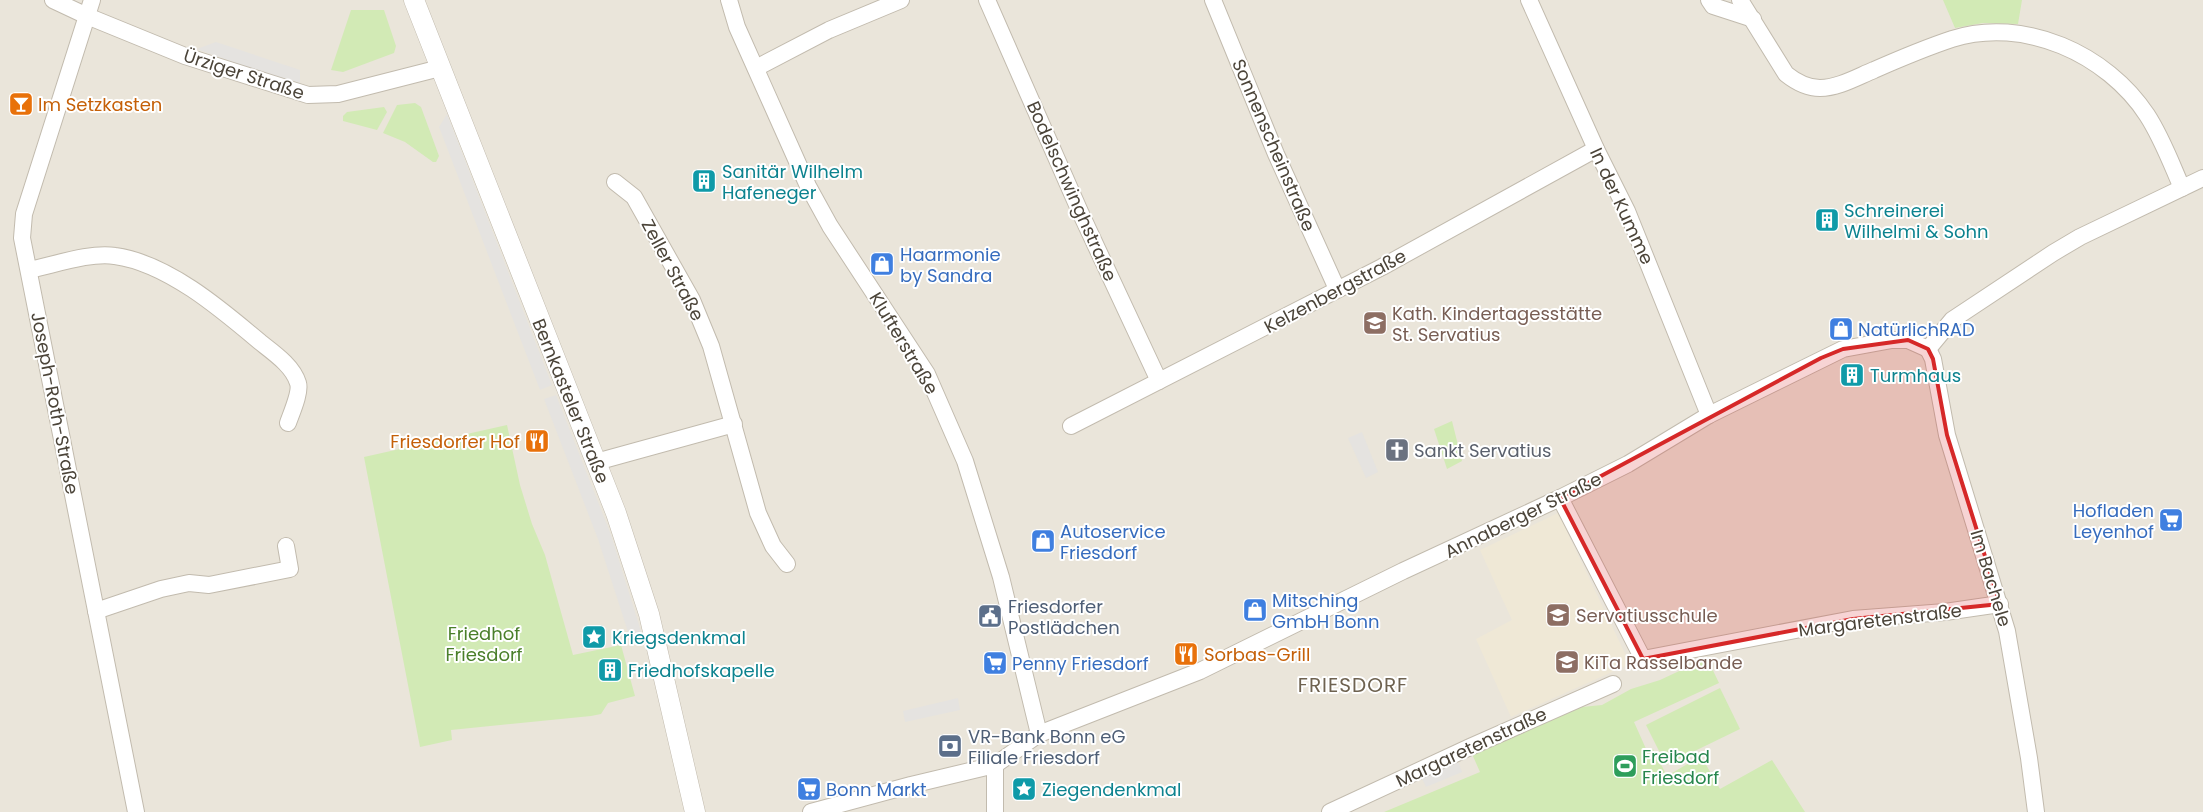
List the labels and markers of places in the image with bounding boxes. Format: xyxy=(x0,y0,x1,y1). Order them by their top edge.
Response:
bar icon: Im Setzkasten xyxy=(8,91,34,117)
place label: Im Setzkasten xyxy=(38,92,162,117)
place label: Sanitär Wilhelm Hafeneger xyxy=(722,159,863,205)
building icon: Sanitär Wilhelm Hafeneger xyxy=(691,168,717,194)
place label: Schreinerei Wilhelmi & Sohn xyxy=(1844,198,1989,244)
building icon: Schreinerei Wilhelmi & Sohn xyxy=(1814,207,1840,233)
place label: Haarmonie by Sandra xyxy=(900,242,1001,288)
shop icon: Haarmonie by Sandra xyxy=(869,251,895,277)
place label: Kath. Kindertagesstätte St. Servatius xyxy=(1392,301,1602,347)
school or university icon: Kath. Kindertagesstätte St. Servatius xyxy=(1362,310,1388,336)
shop icon: NatürlichRAD xyxy=(1828,316,1854,342)
place label: NatürlichRAD xyxy=(1858,317,1975,342)
building icon: Turmhaus xyxy=(1839,362,1865,388)
place label: Turmhaus xyxy=(1870,363,1961,388)
restaurant icon: Friesdorfer Hof xyxy=(524,428,550,454)
place label: Friesdorfer Hof xyxy=(390,429,520,454)
church icon: Sankt Servatius xyxy=(1384,437,1410,463)
place label: Sankt Servatius xyxy=(1414,438,1551,463)
place label: Hofladen Leyenhof xyxy=(2073,498,2154,544)
supermarket icon: Hofladen Leyenhof xyxy=(2158,507,2184,533)
place label: Autoservice Friesdorf xyxy=(1060,519,1166,565)
shop icon: Autoservice Friesdorf xyxy=(1030,528,1056,554)
place label: Mitsching GmbH Bonn xyxy=(1272,588,1380,634)
place label: Friesdorfer Postlädchen xyxy=(1008,594,1120,640)
shop icon: Mitsching GmbH Bonn xyxy=(1242,597,1268,623)
school or university icon: Servatiusschule xyxy=(1545,602,1571,628)
public building icon: Friesdorfer Postlädchen xyxy=(977,603,1003,629)
place label: Servatiusschule xyxy=(1576,603,1718,628)
place icon: Kriegsdenkmal xyxy=(581,624,607,650)
place label: Kriegsdenkmal xyxy=(612,625,746,650)
restaurant icon: Sorbas-Grill xyxy=(1173,641,1199,667)
place label: Sorbas-Grill xyxy=(1204,642,1310,667)
school or university icon: KiTa Rasselbande xyxy=(1554,649,1580,675)
supermarket icon: Penny Friesdorf xyxy=(982,650,1008,676)
place label: KiTa Rasselbande xyxy=(1584,650,1743,675)
place label: Penny Friesdorf xyxy=(1012,651,1149,676)
building icon: Friedhofskapelle xyxy=(597,657,623,683)
place label: Friedhofskapelle xyxy=(628,658,775,683)
place label: VR-Bank Bonn eG Filiale Friesdorf xyxy=(968,724,1125,770)
bank icon: VR-Bank Bonn eG Filiale Friesdorf xyxy=(937,733,963,759)
place label: Freibad Friesdorf xyxy=(1642,744,1719,790)
sports icon: Freibad Friesdorf xyxy=(1612,753,1638,779)
supermarket icon: Bonn Markt xyxy=(796,776,822,802)
place icon: Ziegendenkmal xyxy=(1011,776,1037,802)
place label: Bonn Markt xyxy=(826,777,927,802)
place label: Ziegendenkmal xyxy=(1042,777,1181,802)

